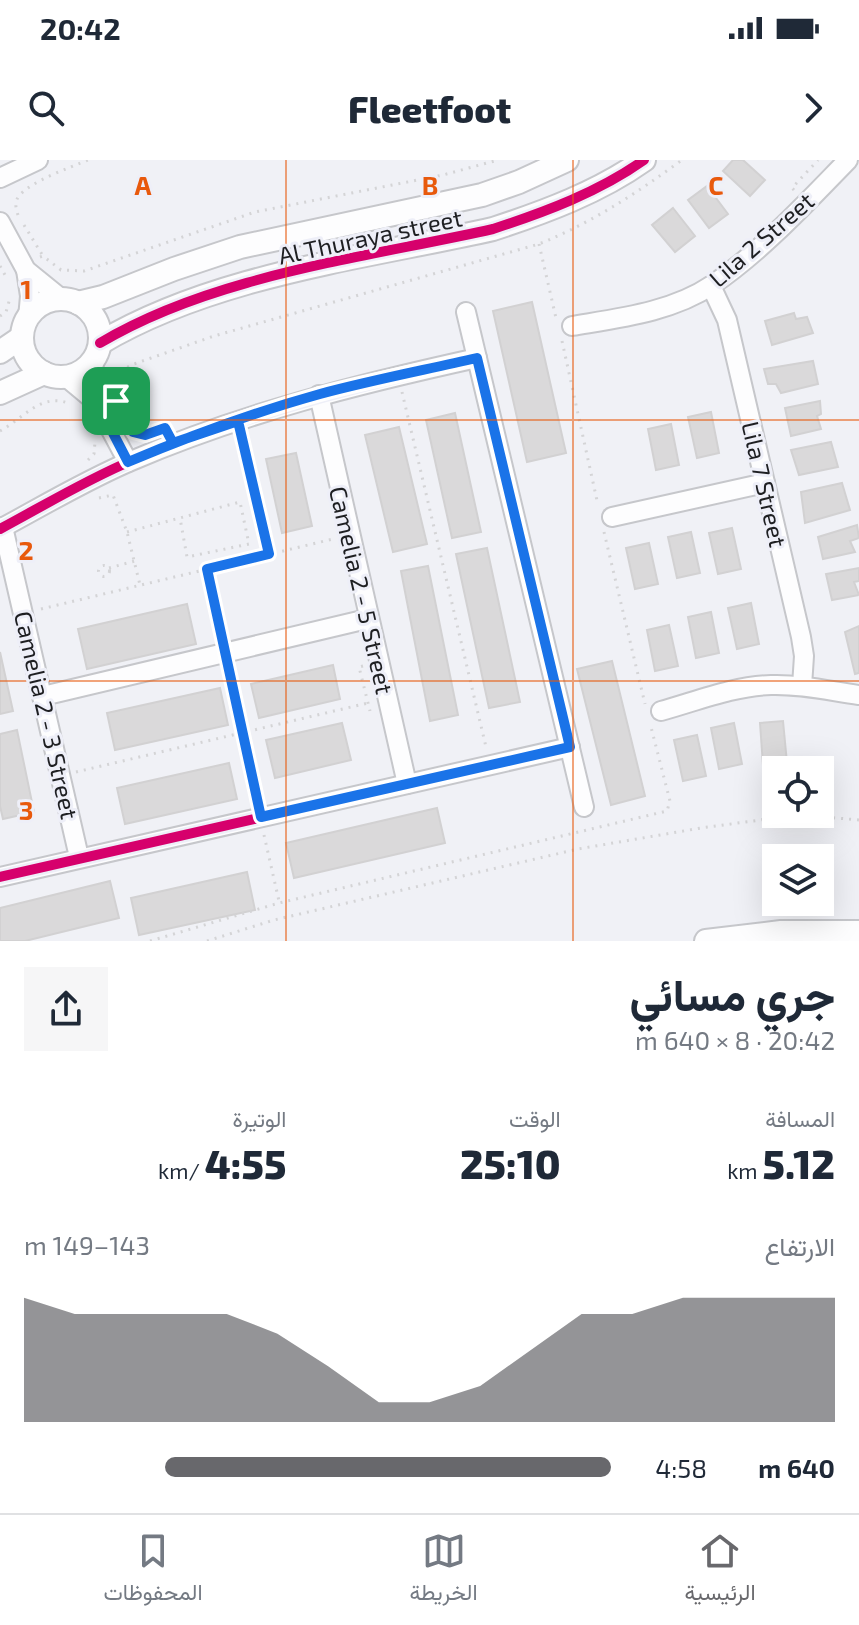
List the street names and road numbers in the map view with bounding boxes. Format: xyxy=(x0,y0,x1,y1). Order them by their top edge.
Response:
street label: Lila 2 Street xyxy=(703,186,819,292)
street label: Al Thuraya street xyxy=(275,202,465,270)
street label: Lila 7 Street xyxy=(736,418,794,550)
street label: Camelia 2 - 5 Street xyxy=(324,483,400,697)
street label: Camelia 2 - 3 Street xyxy=(9,608,85,822)

